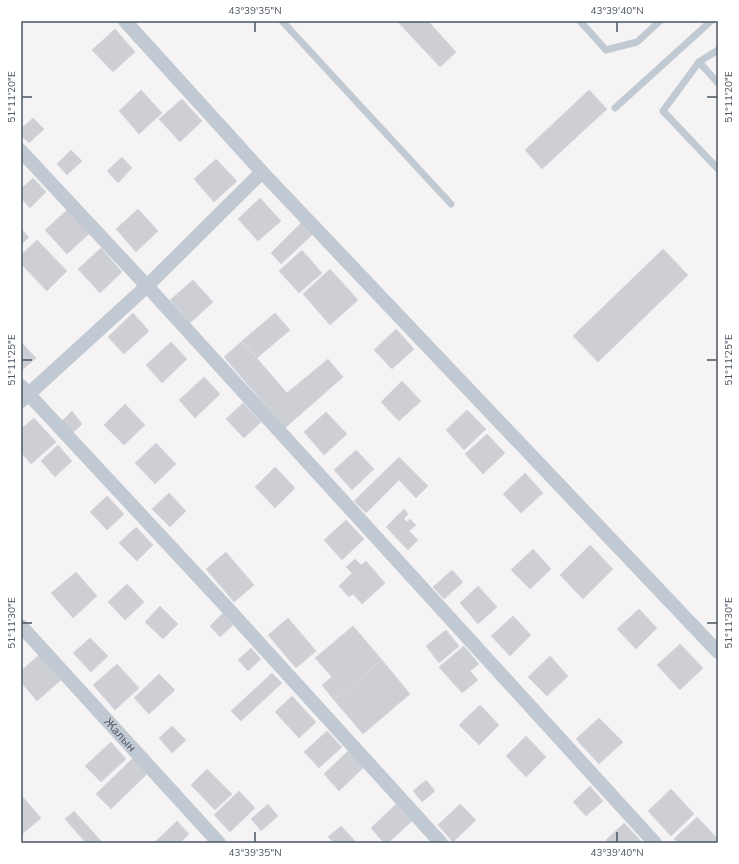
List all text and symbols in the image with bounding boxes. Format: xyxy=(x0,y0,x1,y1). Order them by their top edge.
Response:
text: 43°39'35"N xyxy=(228,4,282,18)
text: 43°39'40"N xyxy=(590,4,644,18)
text: 51°11'20"E xyxy=(5,71,19,123)
text: 51°11'20"E xyxy=(722,71,736,123)
text: 51°11'25"E xyxy=(5,334,19,386)
text: 51°11'25"E xyxy=(722,334,736,386)
text: 51°11'30"E xyxy=(5,597,19,649)
text: 51°11'30"E xyxy=(722,597,736,649)
street label: Жалын xyxy=(100,714,140,755)
text: 43°39'35"N xyxy=(228,846,282,860)
text: 43°39'40"N xyxy=(590,846,644,860)

